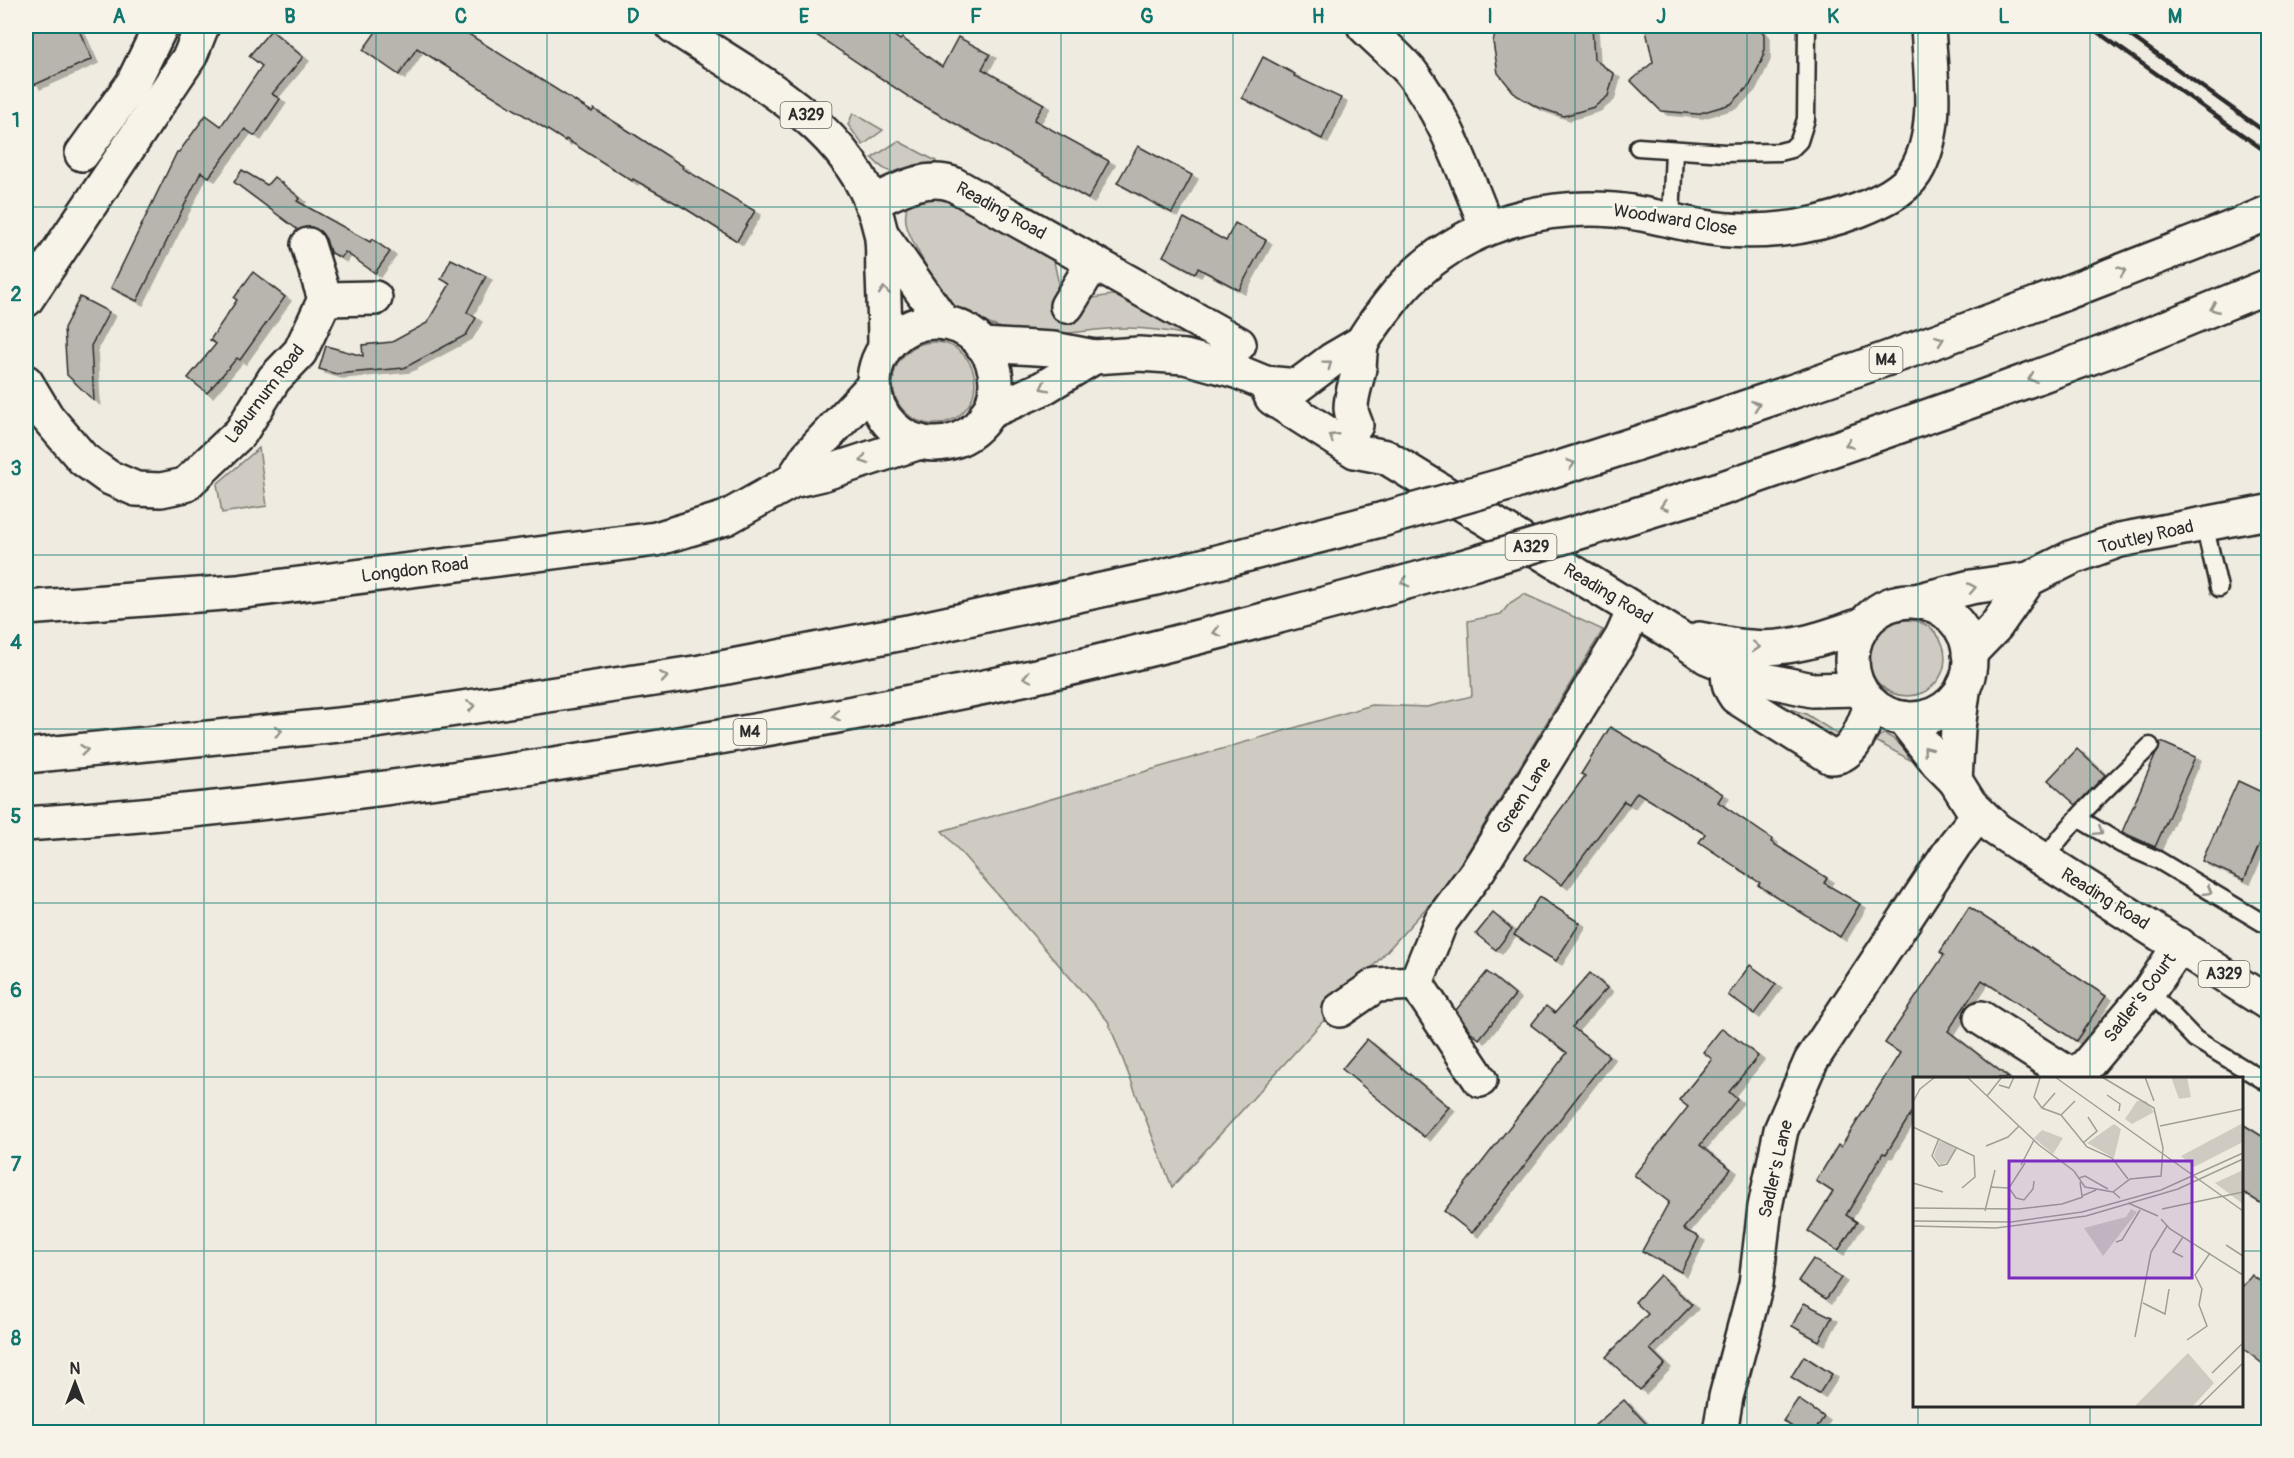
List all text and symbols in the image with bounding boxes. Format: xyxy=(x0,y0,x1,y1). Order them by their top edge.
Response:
text: A xyxy=(113,4,126,29)
text: B xyxy=(284,4,296,29)
text: C xyxy=(455,4,467,29)
text: D xyxy=(627,4,640,29)
text: E xyxy=(799,4,810,29)
text: F xyxy=(970,4,982,29)
text: G xyxy=(1140,4,1154,29)
text: H xyxy=(1312,4,1325,29)
text: I xyxy=(1487,4,1493,29)
text: J xyxy=(1656,4,1666,29)
text: K xyxy=(1827,4,1839,29)
text: L xyxy=(1998,4,2010,29)
text: M xyxy=(2168,4,2182,29)
road number: A329 xyxy=(780,102,832,128)
text: 1 xyxy=(12,108,20,133)
street label: Reading Road xyxy=(952,177,1050,245)
street label: Woodward Close xyxy=(1612,199,1739,241)
one-way arrow xyxy=(2117,265,2127,278)
text: 2 xyxy=(10,282,22,307)
one-way arrow xyxy=(878,287,891,296)
one-way arrow xyxy=(2210,301,2221,313)
one-way arrow xyxy=(1934,335,1945,347)
street label: Laburnum Road xyxy=(220,340,310,448)
road number: M4 xyxy=(1870,347,1902,373)
one-way arrow xyxy=(1321,361,1332,372)
one-way arrow xyxy=(2028,371,2038,384)
one-way arrow xyxy=(1039,380,1050,392)
one-way arrow xyxy=(1750,399,1761,412)
one-way arrow xyxy=(1329,432,1339,444)
one-way arrow xyxy=(1844,436,1855,449)
one-way arrow xyxy=(859,452,870,465)
text: 3 xyxy=(10,456,22,481)
one-way arrow xyxy=(1565,459,1576,472)
one-way arrow xyxy=(1659,499,1670,511)
street label: Toutley Road xyxy=(2096,515,2196,559)
road number: A329 xyxy=(1506,534,1556,560)
street label: Longdon Road xyxy=(360,552,470,588)
street label: Reading Road xyxy=(1559,558,1657,630)
one-way arrow xyxy=(1400,575,1411,587)
one-way arrow xyxy=(1967,582,1977,595)
one-way arrow xyxy=(1212,624,1222,637)
text: 4 xyxy=(10,630,22,655)
one-way arrow xyxy=(1751,641,1760,654)
one-way arrow xyxy=(1022,670,1032,683)
one-way arrow xyxy=(659,672,669,684)
one-way arrow xyxy=(467,701,476,713)
one-way arrow xyxy=(831,709,841,722)
road number: M4 xyxy=(734,719,766,745)
one-way arrow xyxy=(273,725,282,738)
one-way arrow xyxy=(79,744,88,757)
one-way arrow xyxy=(1924,746,1935,757)
street label: Green Lane xyxy=(1491,753,1557,839)
text: 5 xyxy=(11,804,22,829)
one-way arrow xyxy=(2093,824,2103,836)
street label: Reading Road xyxy=(2057,863,2153,935)
one-way arrow xyxy=(2201,884,2212,895)
street label: Sadler's Court xyxy=(2099,948,2182,1047)
road number: A329 xyxy=(2198,961,2250,987)
text: 6 xyxy=(10,978,22,1003)
inset map xyxy=(1913,1077,2243,1407)
street label: Sadler's Lane xyxy=(1754,1118,1798,1220)
text: 7 xyxy=(11,1152,22,1177)
text: 8 xyxy=(11,1326,21,1351)
north arrow xyxy=(45,1353,105,1413)
text: N xyxy=(70,1359,81,1379)

